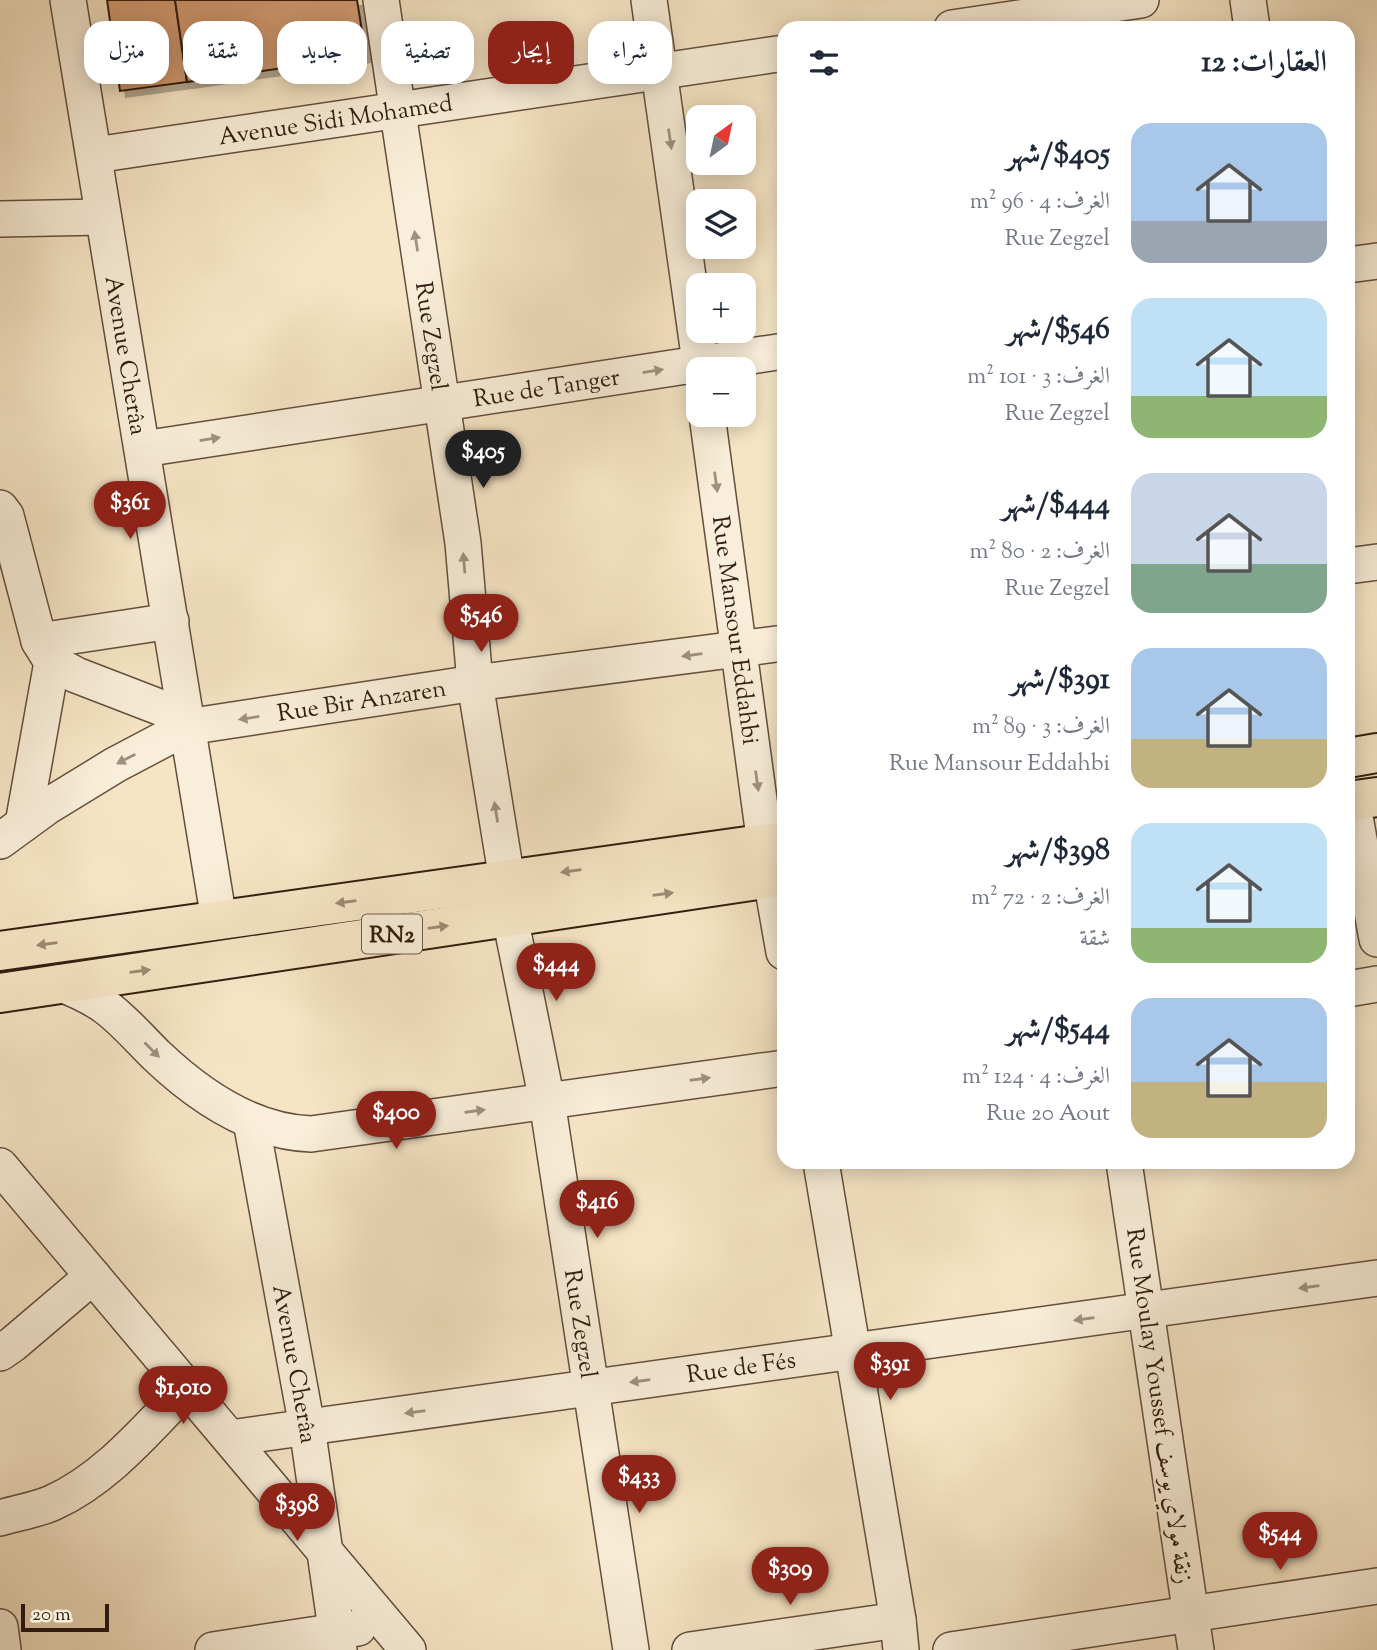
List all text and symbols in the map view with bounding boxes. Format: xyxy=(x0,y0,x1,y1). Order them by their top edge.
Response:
chip: منزل xyxy=(84,21,169,84)
chip: شقة xyxy=(183,21,263,84)
chip: جديد xyxy=(277,21,367,84)
chip: تصفية xyxy=(381,21,474,84)
chip: إيجار xyxy=(488,21,574,84)
chip: شراء xyxy=(588,21,672,84)
text: العقارات: 12 xyxy=(1201,42,1327,85)
icon: filters xyxy=(805,44,843,82)
street label: Avenue Sidi Mohamed xyxy=(216,87,455,155)
north arrow xyxy=(686,105,756,175)
map controls xyxy=(686,105,756,427)
one-way arrow xyxy=(665,128,676,150)
text: $405/شهر xyxy=(1006,134,1110,177)
icon: home xyxy=(1187,151,1271,235)
text: الغرف: 4 · 96 m² xyxy=(970,186,1110,219)
button: layers xyxy=(686,189,756,259)
text: Rue Zegzel xyxy=(1005,223,1110,256)
one-way arrow xyxy=(411,230,422,252)
street label: Avenue Cherâa xyxy=(95,273,154,438)
button: + xyxy=(686,273,756,343)
street label: Rue Zegzel xyxy=(405,280,455,394)
text: $546/شهر xyxy=(1007,309,1110,352)
icon: home xyxy=(1187,326,1271,410)
button: − xyxy=(686,357,756,427)
street label: Rue de Tanger xyxy=(471,361,622,417)
text: الغرف: 3 · 101 m² xyxy=(967,361,1110,394)
one-way arrow xyxy=(642,366,664,377)
text: Rue Zegzel xyxy=(1005,398,1110,431)
pin: $405 xyxy=(442,430,524,490)
one-way arrow xyxy=(199,433,221,444)
text: $405 xyxy=(461,436,505,469)
one-way arrow xyxy=(711,472,722,494)
pin: $361 xyxy=(89,482,171,541)
text: $444/شهر xyxy=(1002,484,1110,527)
text: $361 xyxy=(110,487,150,520)
icon: home xyxy=(1187,501,1271,585)
street label: Rue Mansour Eddahbi xyxy=(702,514,766,747)
text: الغرف: 2 · 80 m² xyxy=(969,536,1110,569)
one-way arrow xyxy=(458,551,469,573)
text: Rue Zegzel xyxy=(1005,573,1110,606)
pin: $546 xyxy=(440,594,522,654)
text: $546 xyxy=(460,600,502,633)
one-way arrow xyxy=(681,649,703,660)
text: $391/شهر xyxy=(1010,659,1110,702)
street label: Rue Bir Anzaren xyxy=(275,673,449,732)
icon: home xyxy=(1187,676,1271,760)
text: الغرف: 3 · 89 m² xyxy=(972,711,1110,744)
one-way arrow xyxy=(237,713,259,724)
text: Rue Mansour Eddahbi xyxy=(889,748,1110,781)
one-way arrow xyxy=(117,753,136,765)
one-way arrow xyxy=(751,770,762,792)
one-way arrow xyxy=(490,801,501,823)
text: $398/شهر xyxy=(1006,830,1110,873)
icon: home xyxy=(1187,851,1271,935)
one-way arrow xyxy=(560,866,582,877)
text: الغرف: 2 · 72 m² xyxy=(971,882,1110,915)
one-way arrow xyxy=(652,888,674,899)
one-way arrow xyxy=(334,897,356,908)
road number: RN2 xyxy=(362,914,422,953)
one-way arrow xyxy=(427,922,449,933)
text: شقة xyxy=(1080,923,1110,956)
one-way arrow xyxy=(36,939,58,950)
pin: $444 xyxy=(515,944,597,1003)
text: $444 xyxy=(532,949,580,982)
one-way arrow xyxy=(129,965,151,976)
text: $544/شهر xyxy=(1007,1009,1110,1052)
icon: home xyxy=(1187,1026,1271,1110)
one-way arrow xyxy=(144,1041,161,1058)
text: الغرف: 4 · 124 m² xyxy=(962,1061,1110,1094)
one-way arrow xyxy=(689,1074,711,1085)
pin: $400 xyxy=(355,1092,437,1151)
text: $400 xyxy=(372,1097,420,1130)
text: Rue 20 Aout xyxy=(986,1098,1110,1131)
one-way arrow xyxy=(464,1105,486,1116)
pin: $416 xyxy=(556,1180,638,1240)
text: $416 xyxy=(575,1186,619,1219)
street label: Rue Moulay Youssef زنقة مولاي يوسف xyxy=(1116,1226,1200,1587)
street label: Rue Zegzel xyxy=(554,1267,604,1381)
street label: Avenue Cherâa xyxy=(262,1282,324,1446)
one-way arrow xyxy=(1298,1282,1320,1293)
one-way arrow xyxy=(1073,1313,1095,1324)
pin: $391 xyxy=(849,1342,931,1402)
street label: Rue de Fés xyxy=(685,1344,798,1393)
text: $391 xyxy=(870,1348,910,1381)
pin: $1,010 xyxy=(126,1366,240,1426)
text: $1,010 xyxy=(155,1372,211,1405)
one-way arrow xyxy=(629,1375,651,1386)
one-way arrow xyxy=(404,1407,426,1418)
pin: $433 xyxy=(598,1456,680,1515)
text: $433 xyxy=(618,1461,660,1494)
pin: $398 xyxy=(256,1484,338,1543)
text: $398 xyxy=(275,1489,319,1522)
pin: $544 xyxy=(1239,1512,1321,1572)
text: $544 xyxy=(1258,1518,1302,1551)
pin: $309 xyxy=(749,1548,831,1607)
text: $309 xyxy=(768,1553,812,1586)
scale bar xyxy=(21,1601,108,1633)
text: 20 m xyxy=(32,1602,71,1629)

